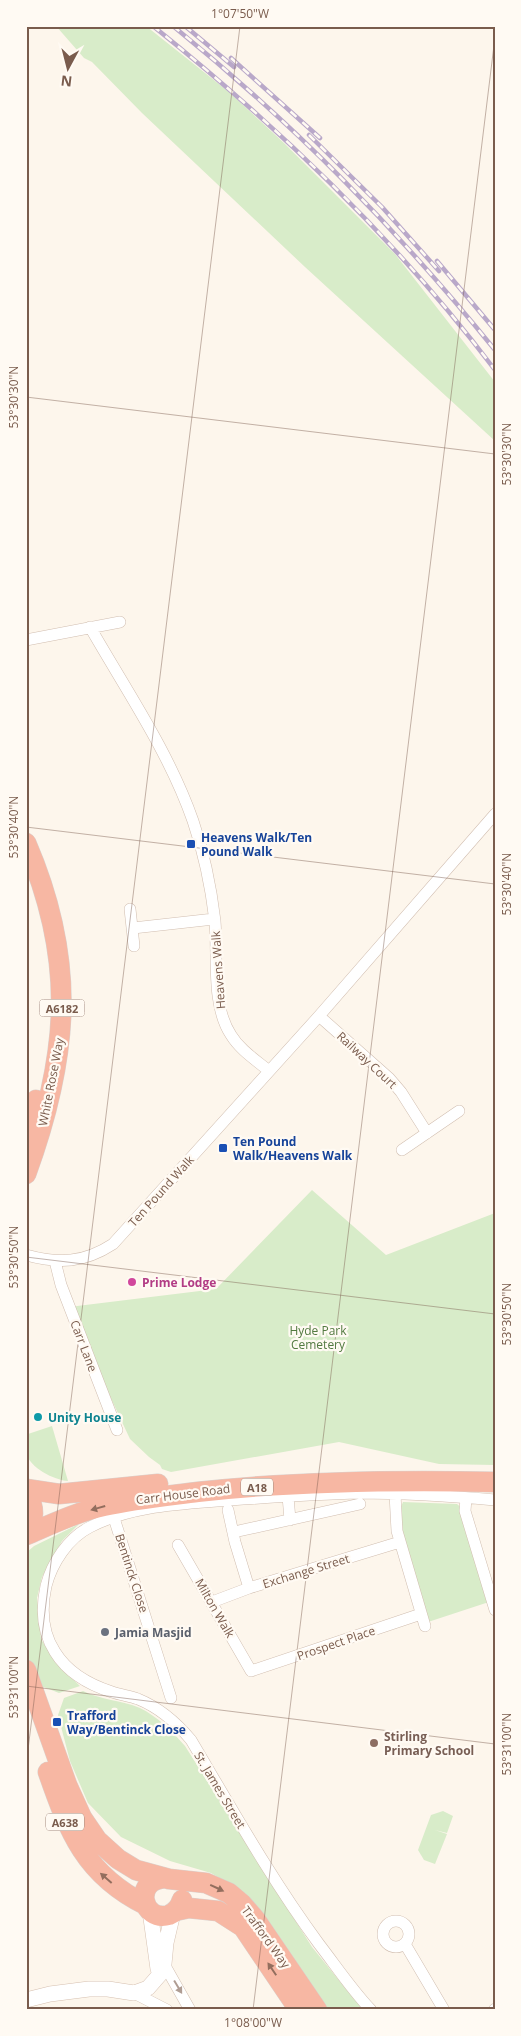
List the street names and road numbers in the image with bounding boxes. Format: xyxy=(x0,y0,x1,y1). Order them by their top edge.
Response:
street label: Heavens Walk xyxy=(207,930,229,1010)
road number: A6182 xyxy=(40,1000,84,1016)
street label: Railway Court xyxy=(333,1028,401,1092)
street label: White Rose Way xyxy=(34,1035,68,1128)
street label: Ten Pound Walk xyxy=(124,1151,198,1230)
street label: Carr Lane xyxy=(66,1318,102,1375)
road number: A18 xyxy=(241,1478,273,1495)
street label: Carr House Road xyxy=(135,1480,231,1508)
street label: Bentinck Close xyxy=(111,1531,153,1615)
street label: Exchange Street xyxy=(260,1550,352,1592)
street label: Milton Walk xyxy=(191,1575,239,1641)
street label: Prospect Place xyxy=(295,1622,378,1664)
street label: St. James Street xyxy=(190,1748,250,1832)
road number: A638 xyxy=(46,1814,84,1830)
street label: Trafford Way xyxy=(238,1903,295,1972)

